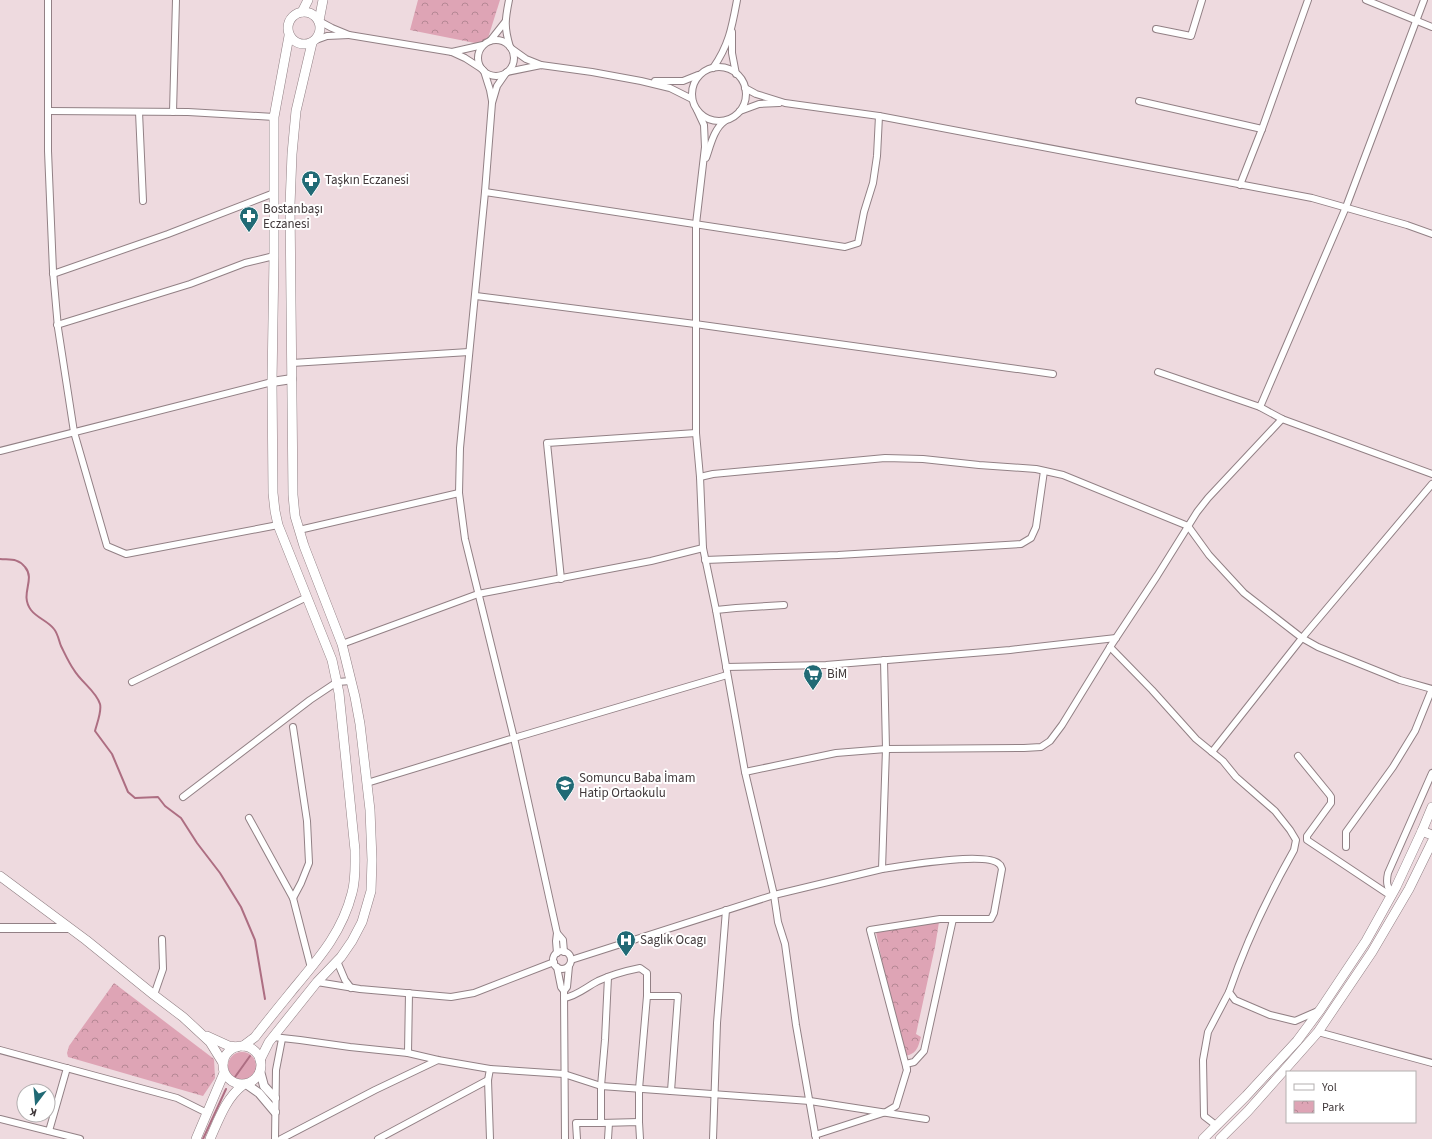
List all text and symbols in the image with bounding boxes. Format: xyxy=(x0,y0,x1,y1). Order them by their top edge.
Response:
pharmacy icon: Taşkın Eczanesi xyxy=(300,169,322,197)
place label: Taşkın Eczanesi xyxy=(325,171,409,189)
place label: Bostanbaşı Eczanesi xyxy=(263,200,323,233)
pharmacy icon: Bostanbaşı Eczanesi xyxy=(238,205,260,233)
supermarket icon: BiM xyxy=(802,663,824,691)
place label: BiM xyxy=(827,665,847,683)
place label: Somuncu Baba İmam Hatip Ortaokulu xyxy=(579,769,695,802)
school or university icon: Somuncu Baba İmam Hatip Ortaokulu xyxy=(554,774,576,802)
hospital icon: Saglık Ocagı xyxy=(615,929,637,957)
place label: Saglık Ocagı xyxy=(640,931,706,949)
legend xyxy=(1286,1071,1416,1123)
text: Yol xyxy=(1321,1079,1337,1096)
north arrow xyxy=(16,1083,56,1123)
text: Park xyxy=(1322,1099,1344,1116)
text: K xyxy=(28,1104,39,1120)

